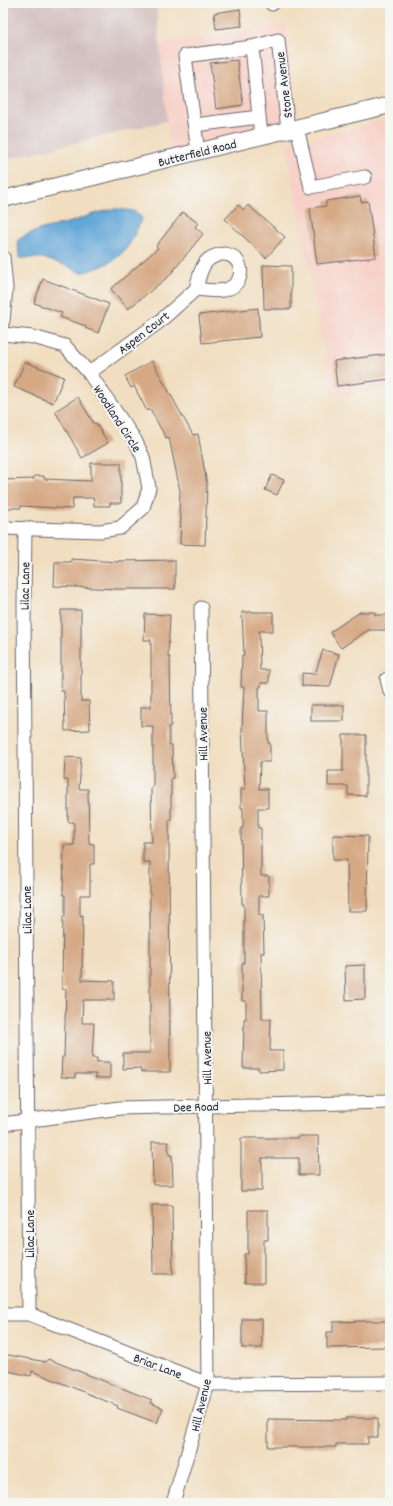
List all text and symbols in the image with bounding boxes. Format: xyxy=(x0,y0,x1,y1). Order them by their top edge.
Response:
street label: Stone Avenue xyxy=(272,50,299,119)
street label: Butterfield Road xyxy=(156,136,239,173)
street label: Aspen Court xyxy=(115,308,174,360)
street label: Woodland Circle xyxy=(87,382,145,457)
street label: Lilac Lane xyxy=(17,561,36,610)
street label: Hill Avenue xyxy=(195,707,214,761)
street label: Lilac Lane xyxy=(19,885,38,934)
street label: Hill Avenue xyxy=(199,1031,218,1085)
street label: Dee Road xyxy=(173,1098,219,1119)
street label: Lilac Lane xyxy=(22,1210,41,1258)
street label: Briar Lane xyxy=(130,1349,184,1385)
street label: Hill Avenue xyxy=(187,1377,218,1434)

